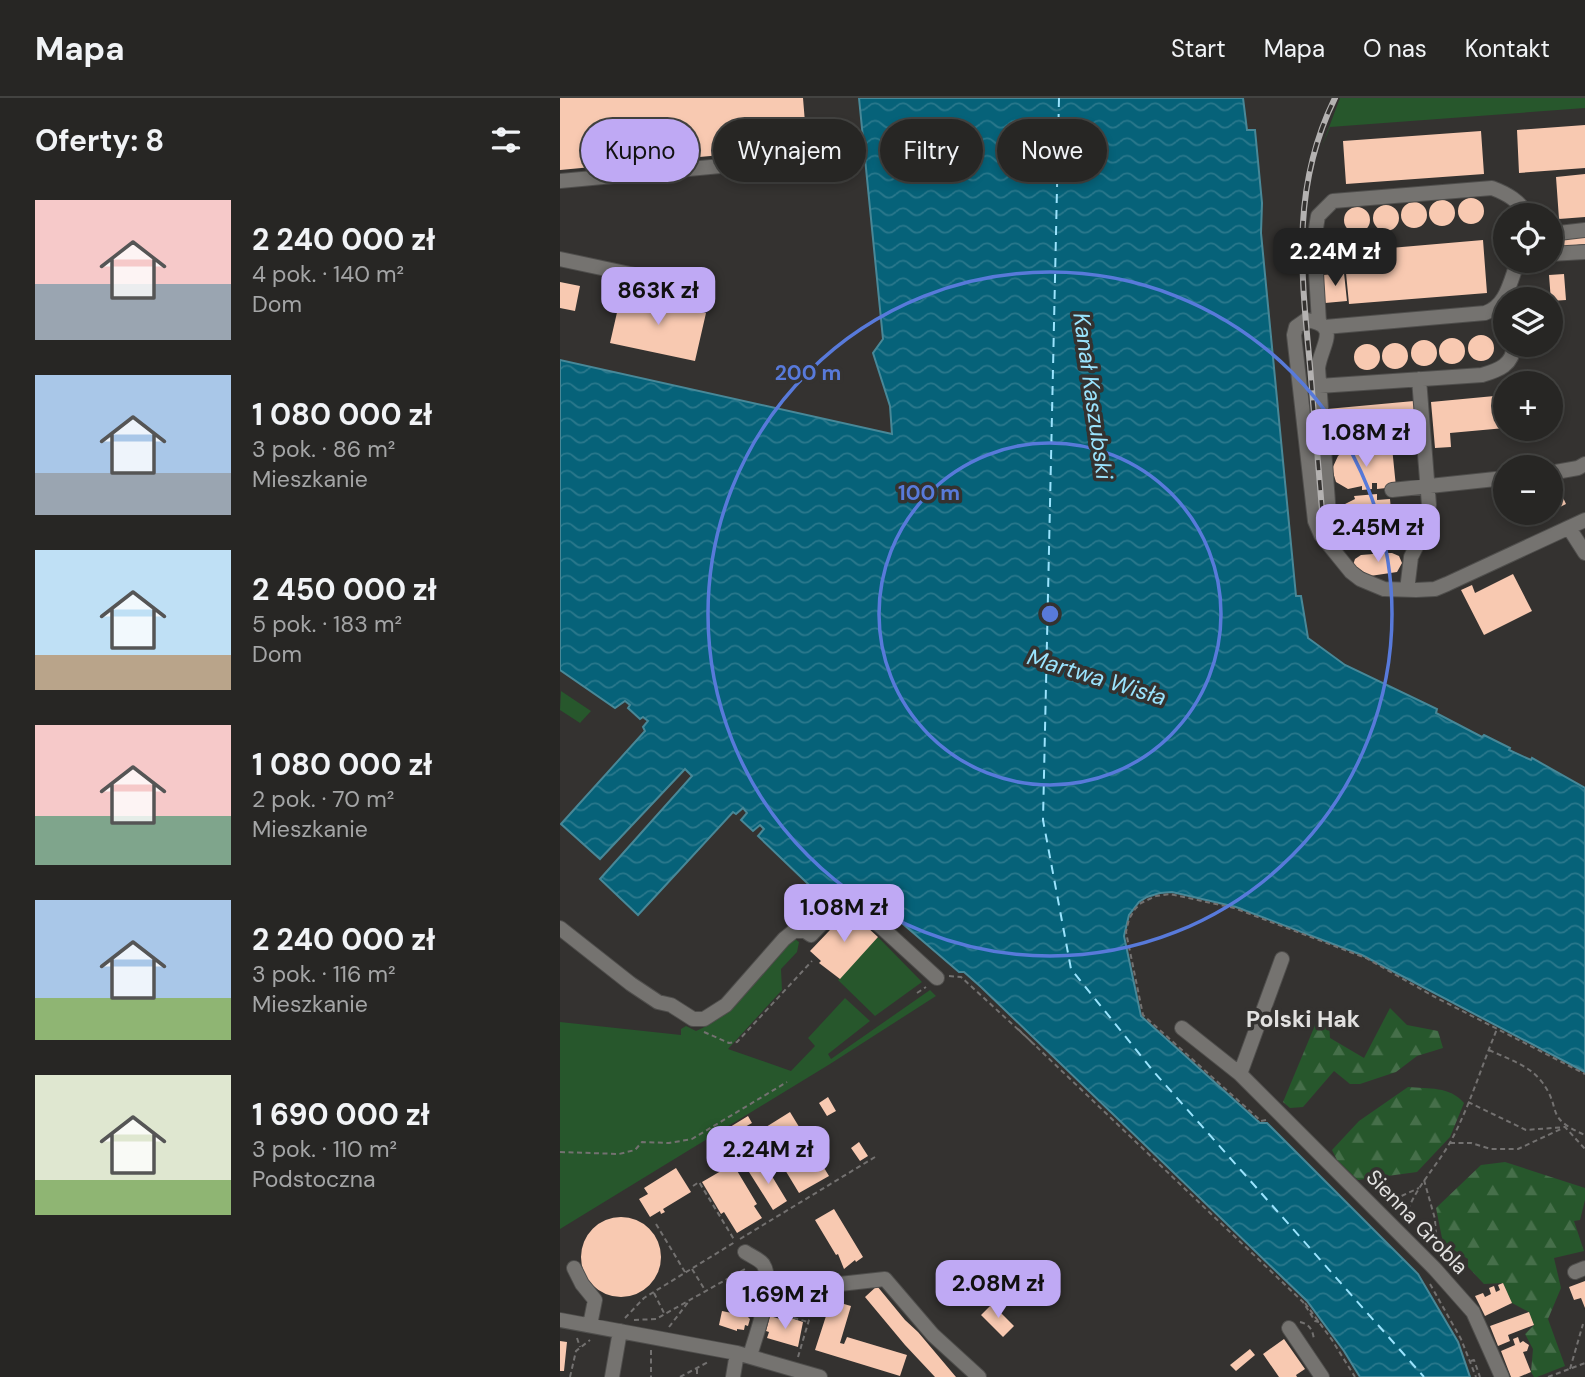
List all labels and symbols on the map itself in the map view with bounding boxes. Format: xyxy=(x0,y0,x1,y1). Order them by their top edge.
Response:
pin: 2.24M zł xyxy=(1263,228,1407,288)
pin: 863K zł xyxy=(593,268,723,327)
water label: Kanał Kaszubski xyxy=(1066,311,1120,482)
text: 200 m xyxy=(775,359,841,387)
pin: 1.08M zł xyxy=(1294,410,1438,469)
text: 100 m xyxy=(898,479,960,507)
pin: 2.45M zł xyxy=(1306,504,1450,564)
centre of rings xyxy=(1038,602,1062,626)
water label: Martwa Wisła xyxy=(1024,642,1170,712)
pin: 1.08M zł xyxy=(772,884,916,944)
district label: Polski Hak xyxy=(1246,1004,1360,1034)
pin: 2.24M zł xyxy=(696,1126,840,1186)
street label: Sienna Grobla xyxy=(1360,1164,1474,1280)
pin: 2.08M zł xyxy=(926,1260,1070,1320)
pin: 1.69M zł xyxy=(713,1272,857,1331)

